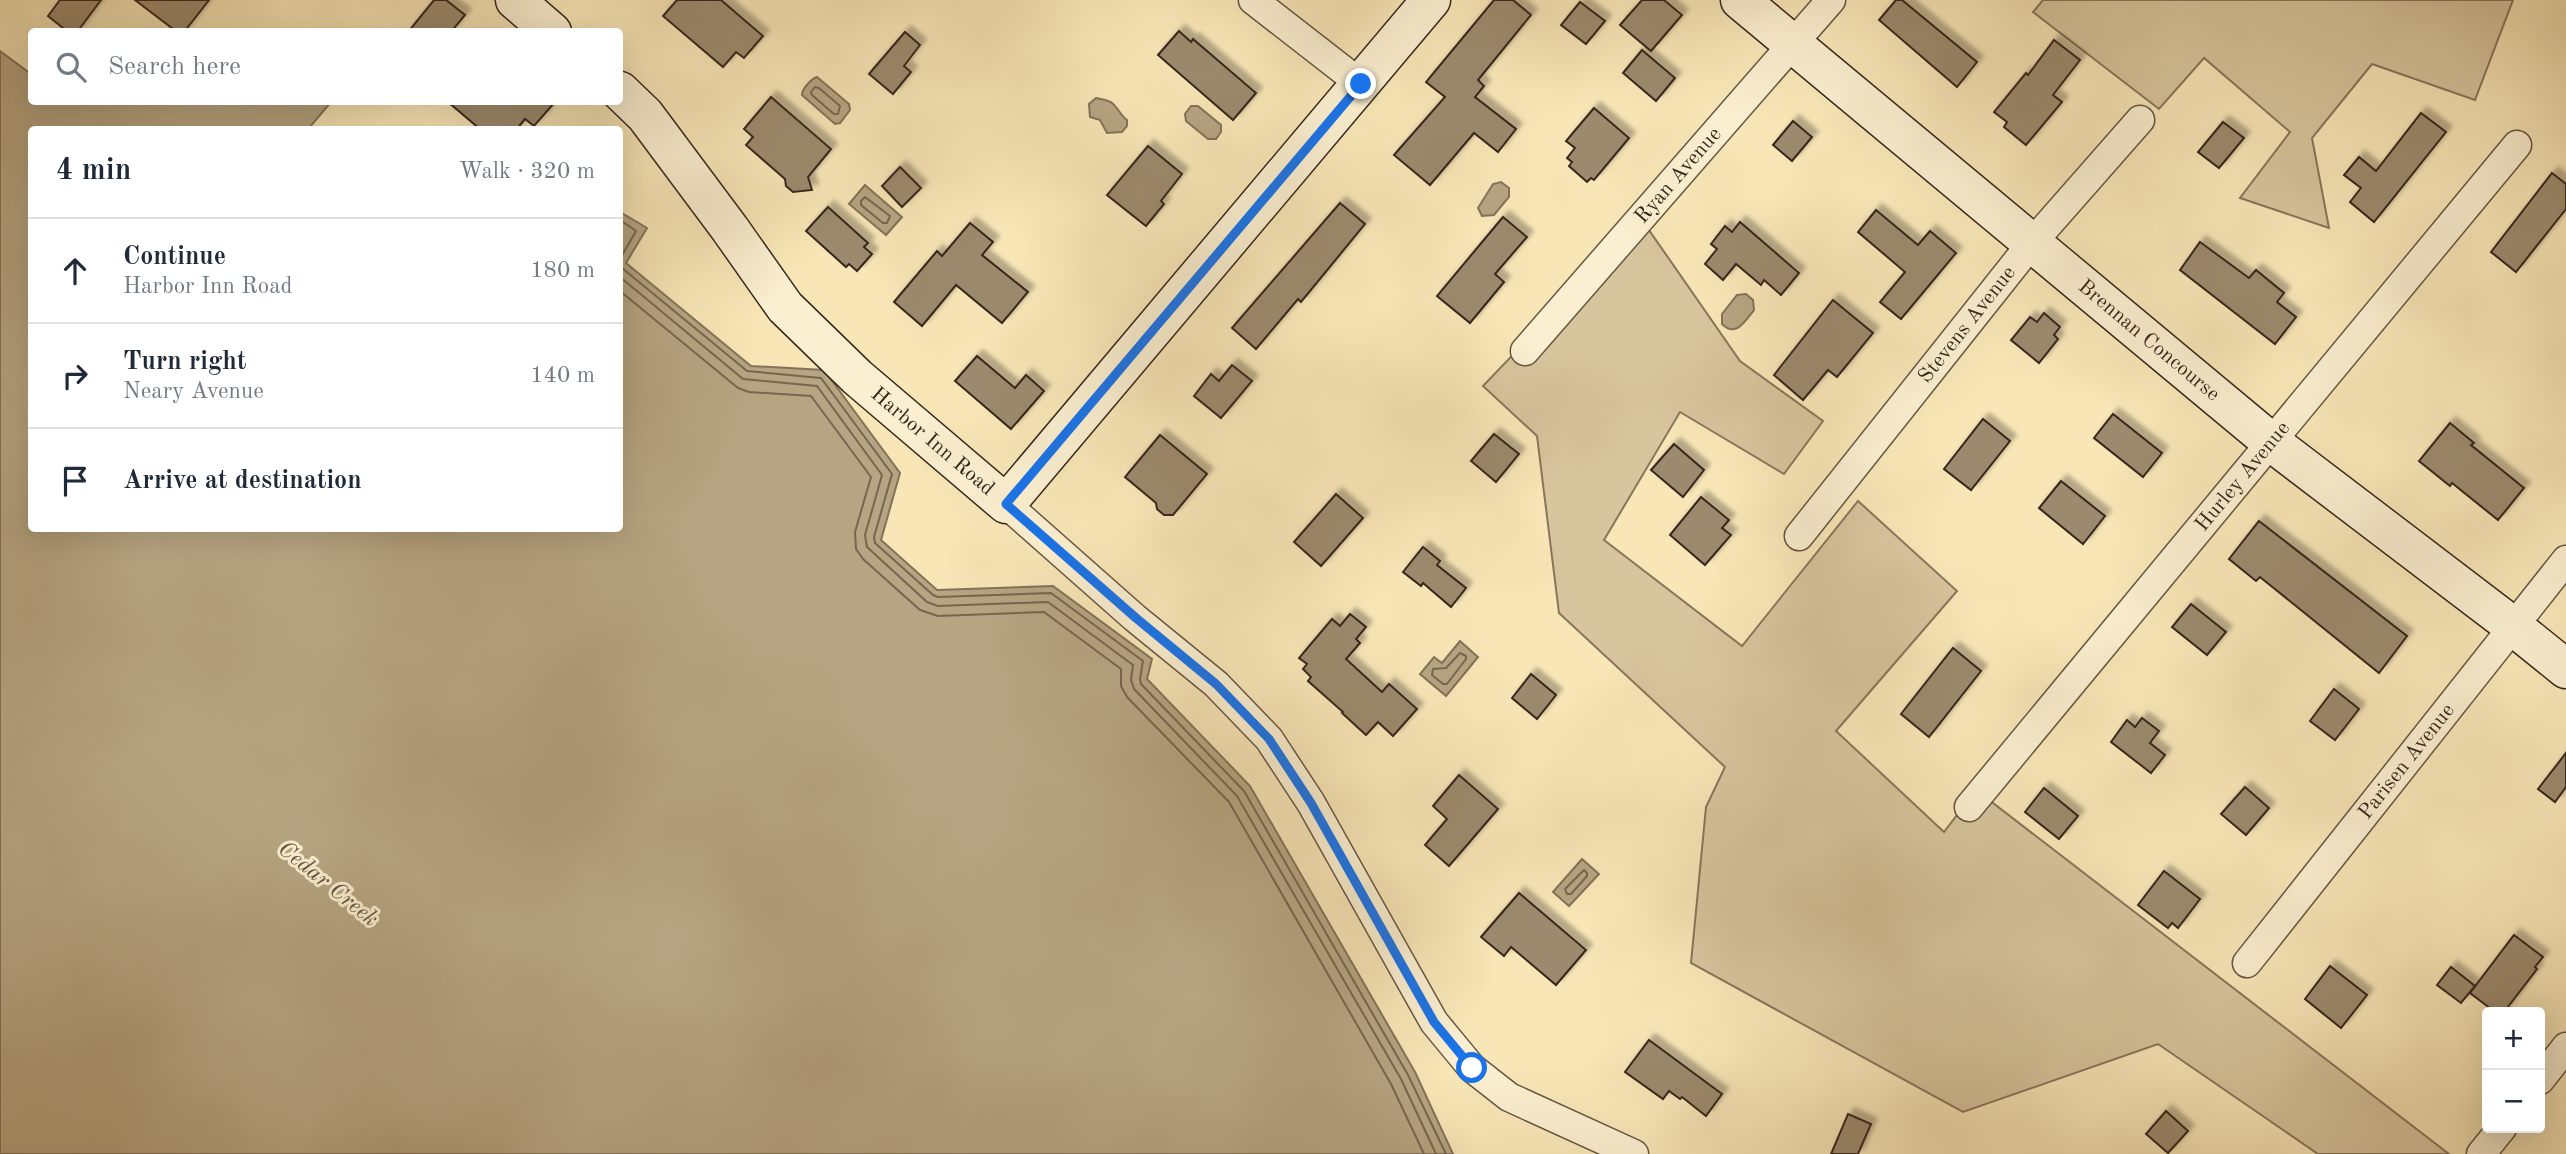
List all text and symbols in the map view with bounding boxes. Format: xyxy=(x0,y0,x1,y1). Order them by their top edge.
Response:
search box xyxy=(28,28,623,105)
icon: search xyxy=(52,48,90,86)
text: Search here xyxy=(108,54,241,80)
route end xyxy=(1345,68,1376,99)
street label: Ryan Avenue xyxy=(1631,123,1725,227)
text: 4 min xyxy=(56,156,131,186)
text: Walk · 320 m xyxy=(459,160,595,183)
text: Continue xyxy=(123,244,226,270)
icon: ahead xyxy=(56,252,94,290)
text: 180 m xyxy=(530,259,595,282)
street label: Stevens Avenue xyxy=(1914,262,2020,387)
text: Harbor Inn Road xyxy=(123,275,293,298)
street label: Brennan Concourse xyxy=(2074,276,2224,405)
text: Turn right xyxy=(123,349,246,375)
icon: right xyxy=(56,357,94,395)
text: 140 m xyxy=(530,364,595,387)
text: Neary Avenue xyxy=(123,380,264,403)
street label: Harbor Inn Road xyxy=(867,383,998,500)
street label: Hurley Avenue xyxy=(2191,418,2294,535)
icon: arrive xyxy=(56,462,94,500)
text: Arrive at destination xyxy=(123,468,362,494)
street label: Parisen Avenue xyxy=(2355,700,2458,823)
water label: Cedar Creek xyxy=(274,837,382,931)
map controls xyxy=(2482,1007,2545,1133)
button: + xyxy=(2482,1007,2545,1070)
route start xyxy=(1456,1052,1487,1083)
button: − xyxy=(2482,1070,2545,1133)

